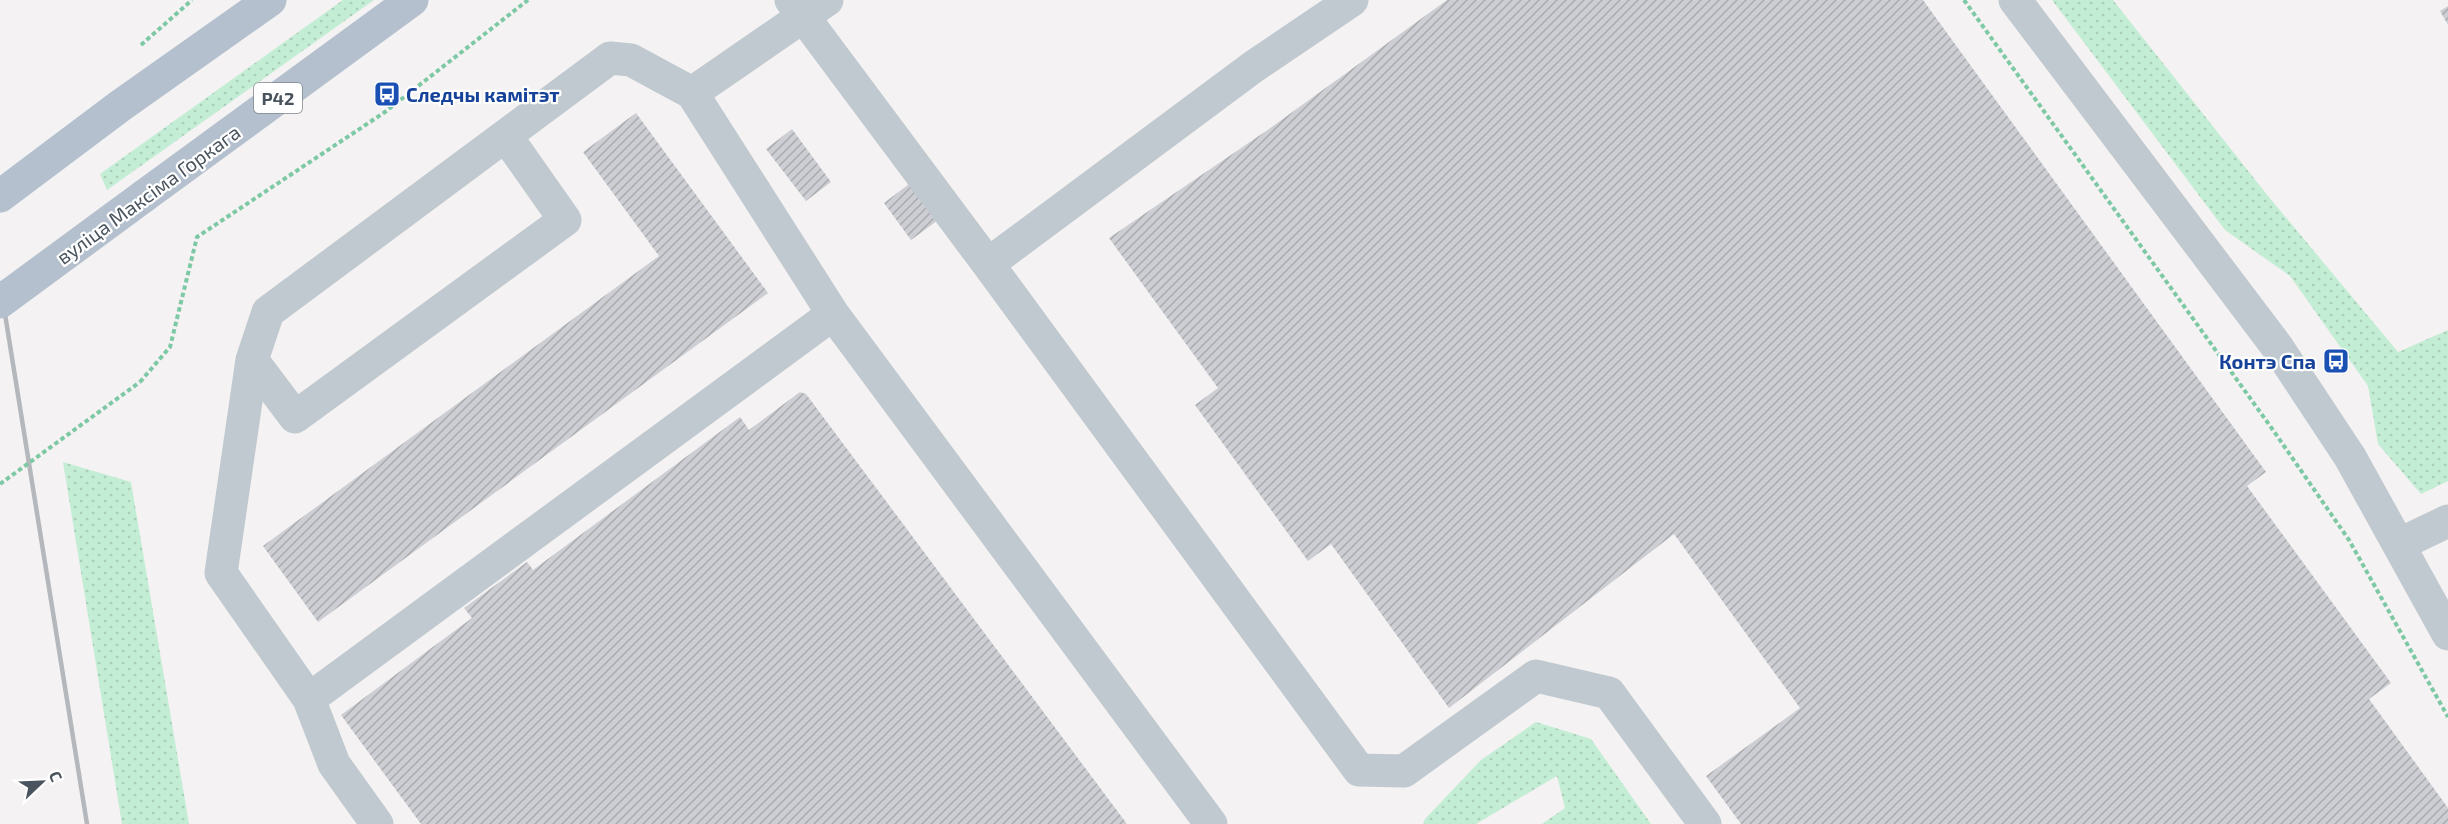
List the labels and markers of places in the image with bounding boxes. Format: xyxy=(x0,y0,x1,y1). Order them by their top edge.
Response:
bus stop icon: Следчы камітэт xyxy=(372,79,402,109)
place label: Следчы камітэт xyxy=(406,82,560,106)
bus stop icon: Контэ Спа xyxy=(2321,346,2351,376)
place label: Контэ Спа xyxy=(2219,349,2316,373)

